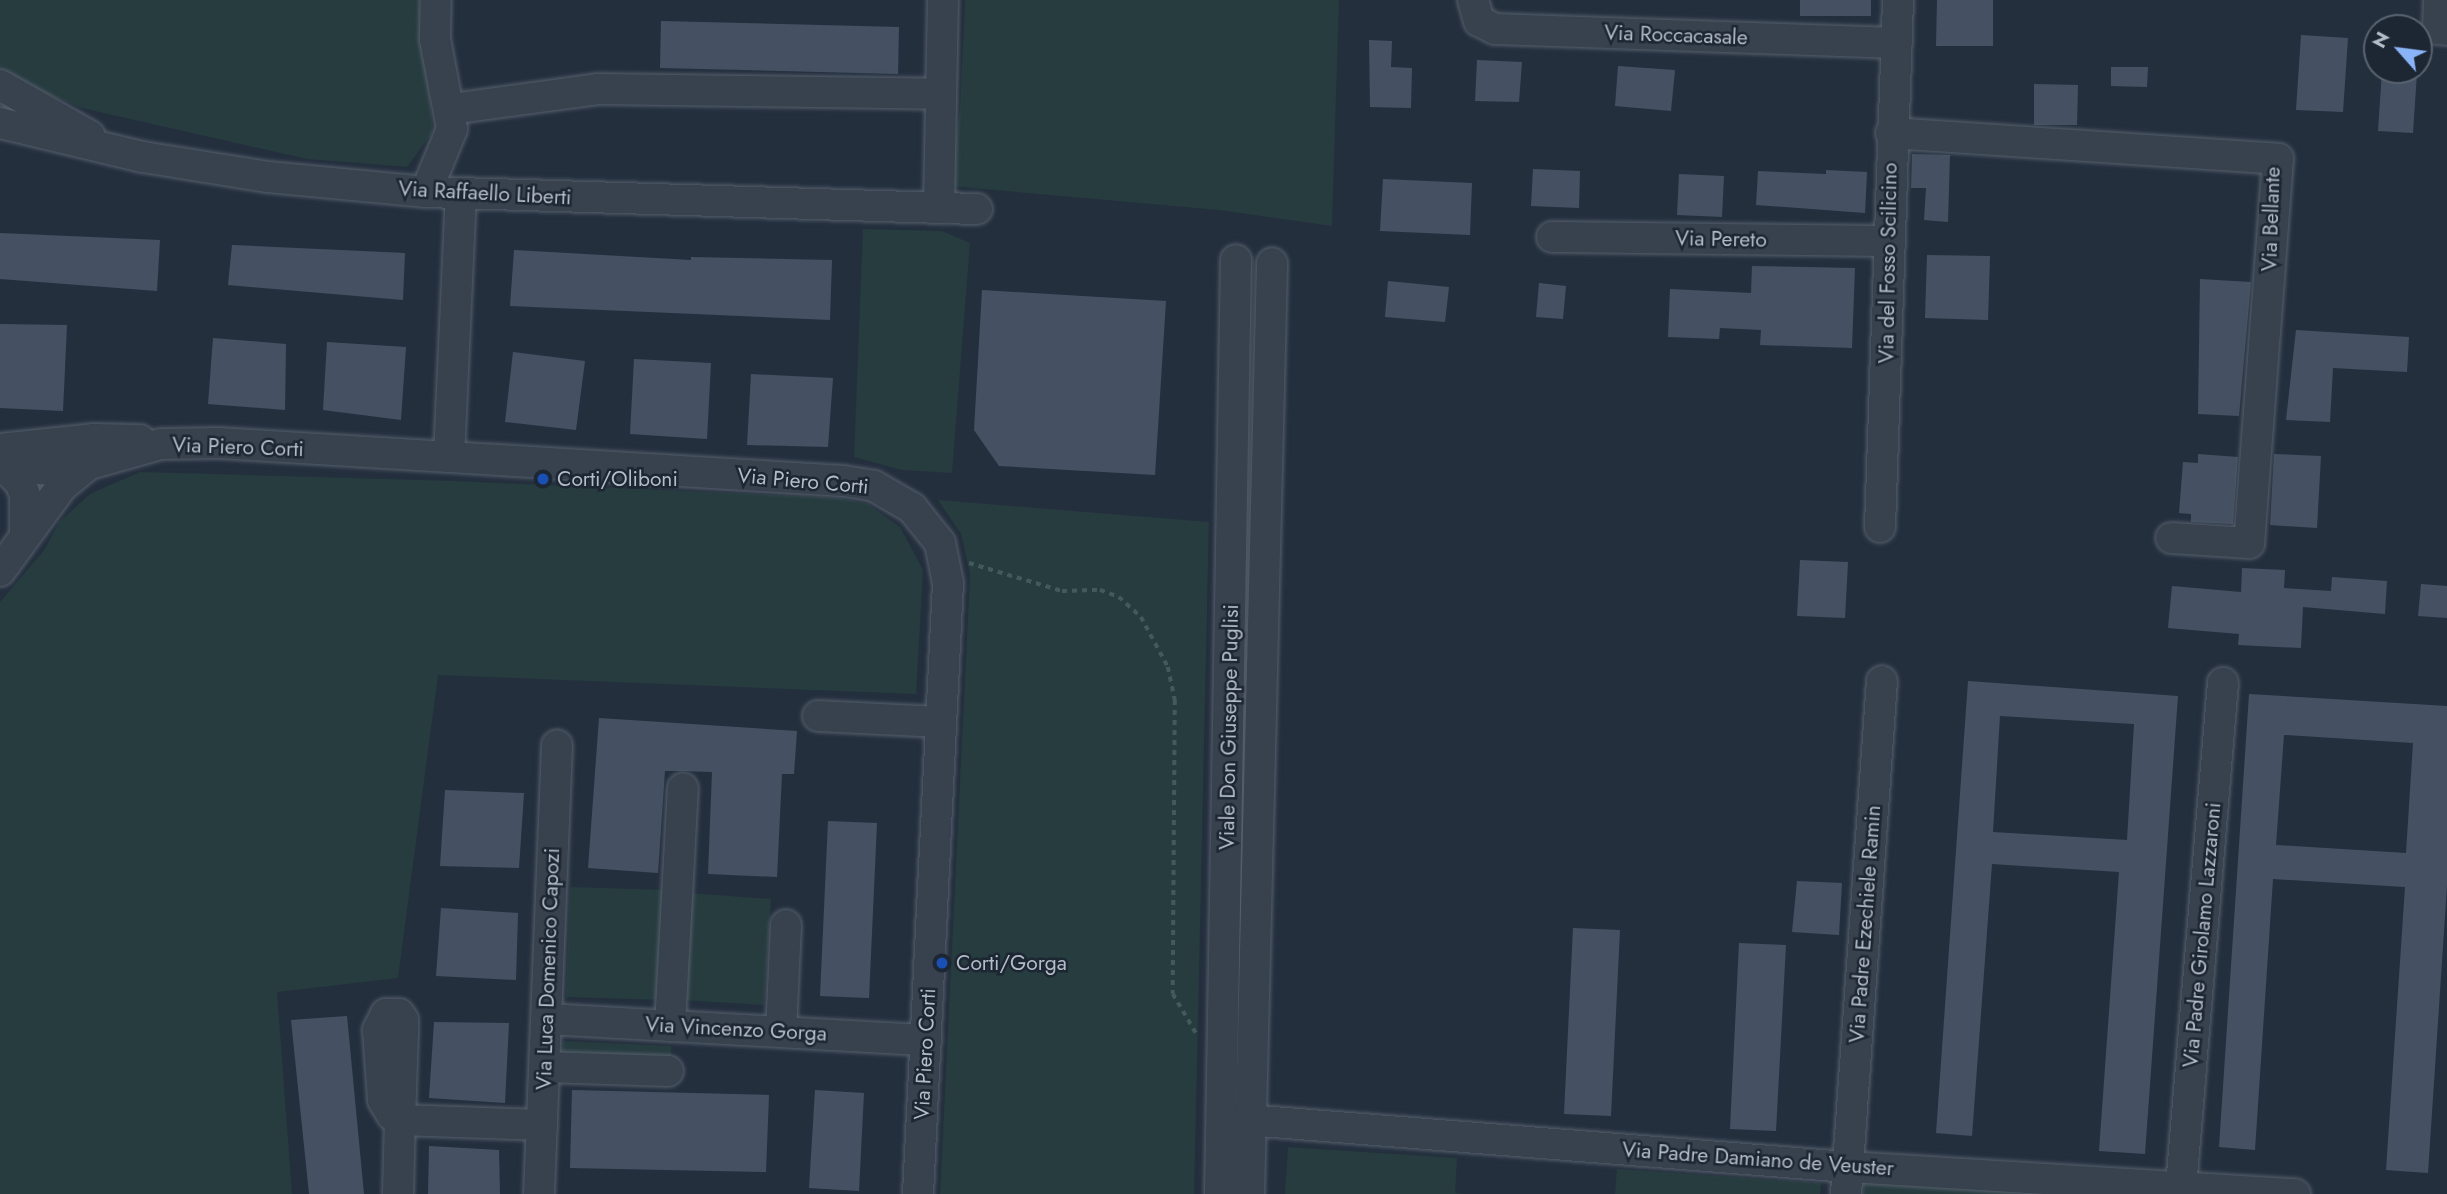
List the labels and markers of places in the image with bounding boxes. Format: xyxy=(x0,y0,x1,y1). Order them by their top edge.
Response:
place label: Corti/Oliboni xyxy=(557,466,678,492)
marker: Corti/Oliboni xyxy=(535,471,551,487)
place label: Corti/Gorga xyxy=(956,950,1067,976)
marker: Corti/Gorga xyxy=(934,955,950,971)

